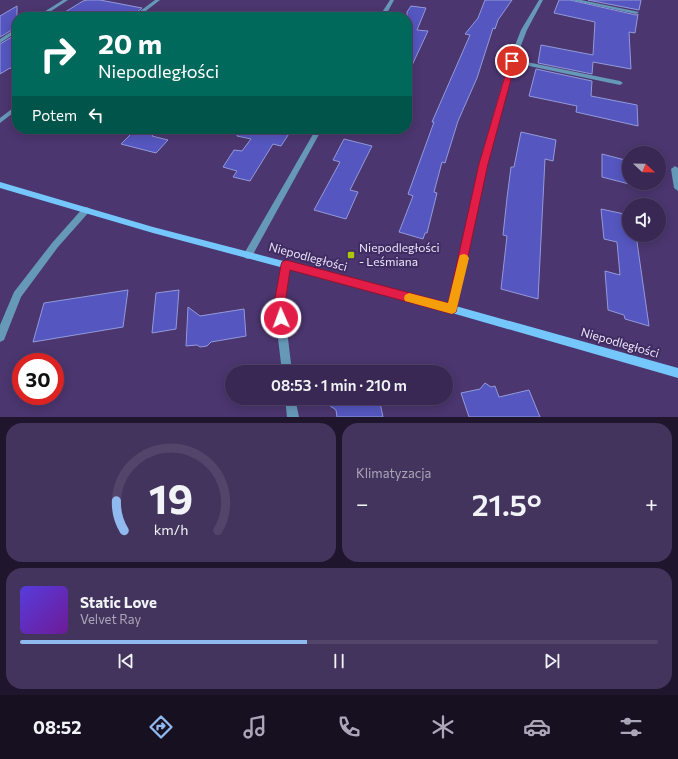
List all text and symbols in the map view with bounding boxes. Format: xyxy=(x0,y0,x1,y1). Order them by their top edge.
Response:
text: 20 m xyxy=(98,26,162,60)
icon: right xyxy=(32,28,84,80)
pin xyxy=(495,44,529,78)
icon: arrive xyxy=(501,50,523,72)
text: Niepodległości xyxy=(98,60,219,82)
icon: left xyxy=(85,104,107,126)
text: Potem xyxy=(32,106,77,124)
north arrow xyxy=(622,146,666,190)
map controls xyxy=(622,146,666,242)
button: sound xyxy=(622,198,666,242)
street label: Niepodległości xyxy=(267,239,349,273)
place label: Niepodległości - Leśmiana xyxy=(359,240,440,268)
marker: Niepodległości - Leśmiana xyxy=(346,250,356,260)
position arrow xyxy=(260,297,302,339)
street label: Niepodległości xyxy=(580,324,661,360)
speed limit sign: 30 xyxy=(12,353,64,405)
text: 08:53 · 1 min · 210 m xyxy=(271,376,407,394)
text: Klimatyzacja xyxy=(356,465,431,481)
text: 19 xyxy=(149,471,193,522)
text: 21.5° xyxy=(472,485,542,522)
text: − xyxy=(356,490,369,517)
text: + xyxy=(645,490,658,517)
text: km/h xyxy=(154,519,188,537)
text: Static Love xyxy=(80,593,157,611)
text: Velvet Ray xyxy=(80,611,141,627)
icon: previous xyxy=(115,650,137,672)
icon: pause xyxy=(328,650,350,672)
icon: next xyxy=(541,650,563,672)
icon: directions xyxy=(147,713,175,741)
icon: music xyxy=(241,713,269,741)
icon: phone xyxy=(335,713,363,741)
icon: climate xyxy=(429,713,457,741)
icon: car xyxy=(523,713,551,741)
icon: filters xyxy=(617,713,645,741)
text: 08:52 xyxy=(33,716,82,738)

